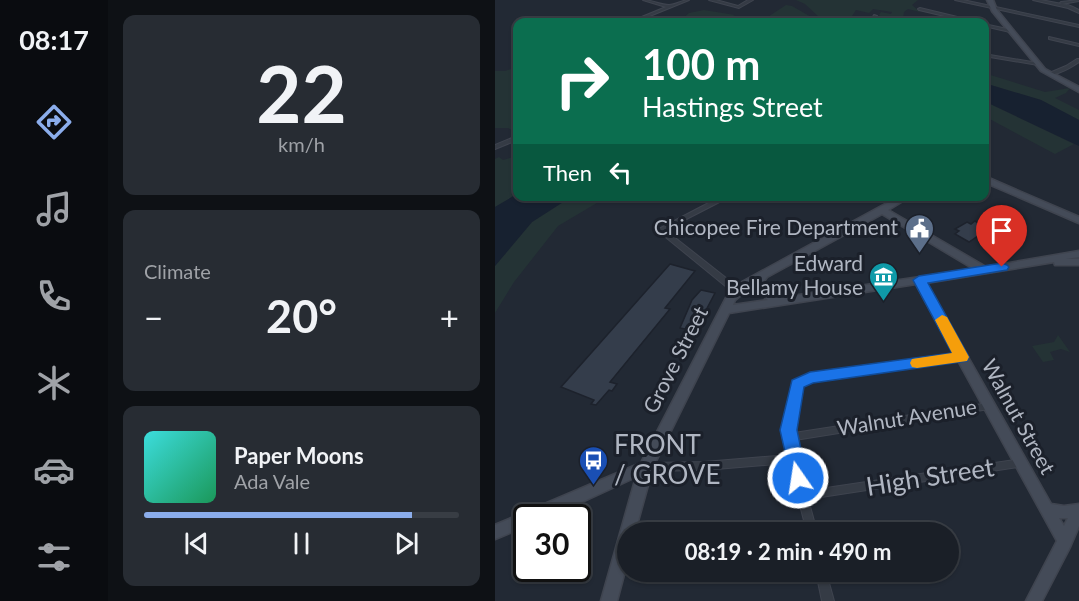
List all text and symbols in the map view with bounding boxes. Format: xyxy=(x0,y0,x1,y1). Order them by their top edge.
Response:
text: 08:17 xyxy=(19,23,89,56)
text: 100 m xyxy=(642,39,760,89)
icon: right xyxy=(543,42,621,120)
text: 22 xyxy=(256,46,347,140)
text: Hastings Street xyxy=(642,90,823,123)
icon: directions xyxy=(33,101,75,143)
text: km/h xyxy=(278,132,325,156)
icon: left xyxy=(604,156,637,189)
text: Then xyxy=(543,159,592,186)
icon: music xyxy=(33,188,75,230)
pin xyxy=(976,205,1027,267)
public building icon: Chicopee Fire Department xyxy=(903,212,935,254)
place label: Chicopee Fire Department xyxy=(654,214,898,239)
icon: arrive xyxy=(985,214,1018,247)
place label: Edward Bellamy House xyxy=(726,250,863,299)
text: Climate xyxy=(144,259,211,283)
museum icon: Edward Bellamy House xyxy=(868,260,900,302)
icon: phone xyxy=(33,275,75,317)
text: 20° xyxy=(266,289,337,343)
text: − xyxy=(144,297,163,337)
text: + xyxy=(440,297,459,337)
street label: Grove Street xyxy=(637,301,712,417)
street label: Walnut Street xyxy=(977,354,1061,479)
icon: climate xyxy=(33,362,75,404)
street label: Walnut Avenue xyxy=(835,393,978,440)
place label: FRONT / GROVE xyxy=(614,428,720,490)
text: Paper Moons xyxy=(234,442,364,469)
bus stop icon: FRONT / GROVE xyxy=(577,444,609,486)
position arrow xyxy=(766,446,830,510)
icon: car xyxy=(33,449,75,491)
street label: High Street xyxy=(864,450,997,502)
text: Ada Vale xyxy=(234,469,310,493)
speed limit sign: 30 xyxy=(513,504,591,582)
icon: previous xyxy=(180,527,213,560)
icon: pause xyxy=(285,527,318,560)
icon: next xyxy=(390,527,423,560)
icon: filters xyxy=(33,536,75,578)
text: 08:19 · 2 min · 490 m xyxy=(685,538,891,565)

